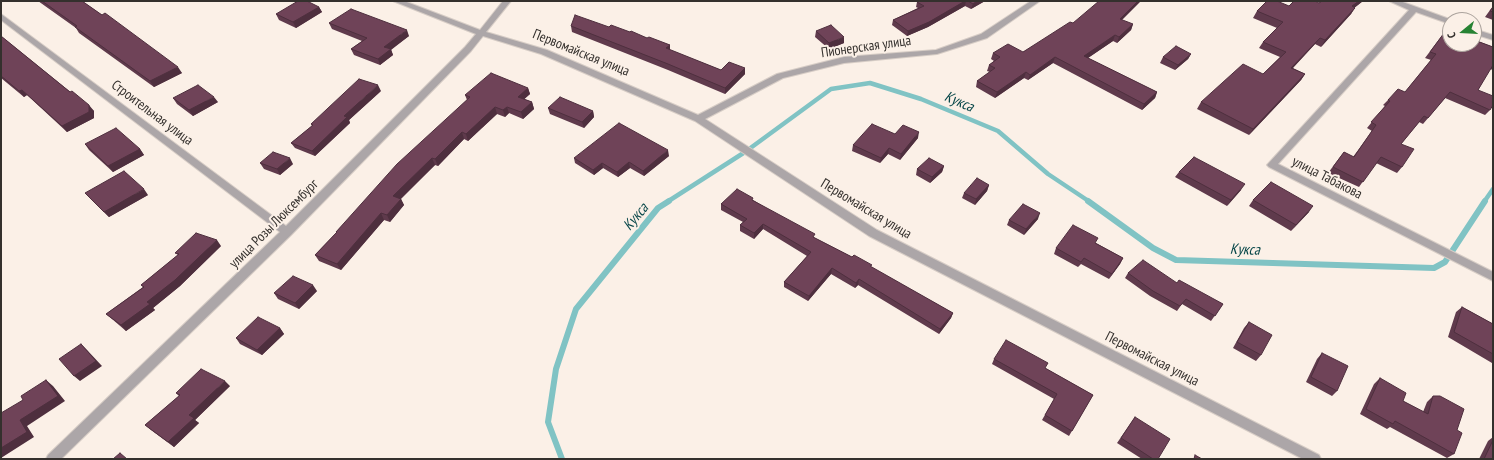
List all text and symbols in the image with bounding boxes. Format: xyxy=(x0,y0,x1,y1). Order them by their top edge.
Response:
north arrow xyxy=(1442,12,1482,52)
street label: Первомайская улица xyxy=(530,26,632,80)
text: С xyxy=(1444,31,1459,40)
street label: Пионерская улица xyxy=(820,32,912,62)
street label: Строительная улица xyxy=(108,77,196,149)
water label: Кукса xyxy=(942,88,976,116)
street label: улица Табакова xyxy=(1289,153,1365,203)
street label: Первомайская улица xyxy=(817,175,915,243)
street label: улица Розы Люксембург xyxy=(226,176,322,272)
water label: Кукса xyxy=(619,200,653,234)
water label: Кукса xyxy=(1230,240,1260,260)
street label: Первомайская улица xyxy=(1102,328,1202,390)

